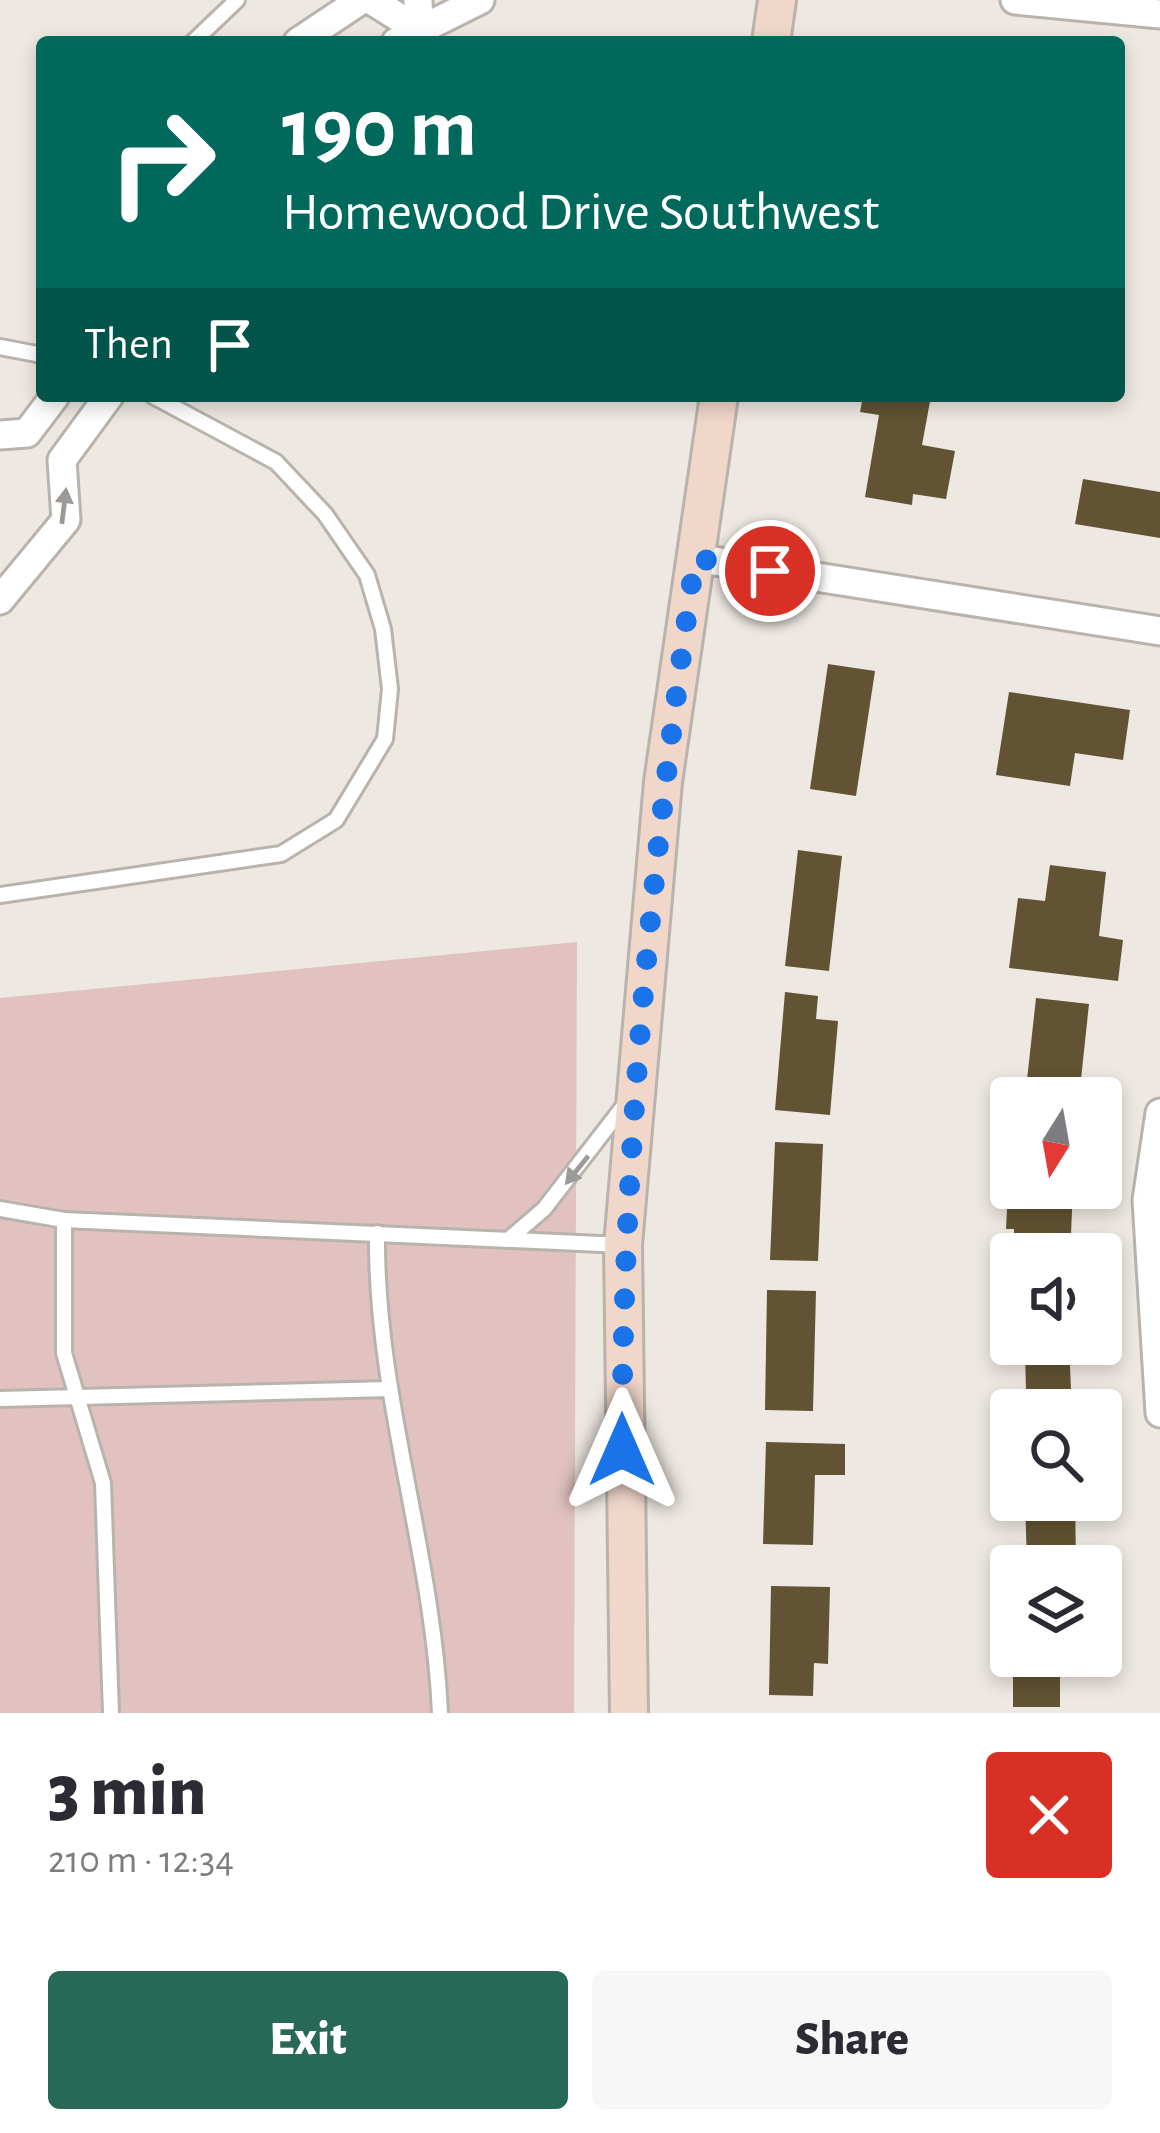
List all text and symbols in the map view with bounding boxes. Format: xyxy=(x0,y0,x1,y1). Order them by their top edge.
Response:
icon: right xyxy=(84,84,240,240)
text: 190 m xyxy=(282,88,477,172)
text: Homewood Drive Southwest xyxy=(282,186,879,240)
icon: arrive xyxy=(197,312,263,378)
text: Then xyxy=(84,322,173,367)
one-way arrow xyxy=(54,487,73,524)
pin xyxy=(719,520,821,622)
icon: arrive xyxy=(737,538,803,604)
north arrow xyxy=(990,1077,1122,1209)
map controls xyxy=(990,1077,1122,1677)
one-way arrow xyxy=(565,1155,591,1185)
button: sound xyxy=(990,1233,1122,1365)
position arrow xyxy=(559,1387,685,1513)
button: search xyxy=(990,1389,1122,1521)
button: layers xyxy=(990,1545,1122,1677)
button: close xyxy=(986,1752,1112,1878)
text: 3 min xyxy=(48,1756,206,1828)
text: 210 m · 12:34 xyxy=(48,1841,234,1880)
button: Exit xyxy=(48,1971,568,2109)
button: Share xyxy=(592,1971,1112,2109)

